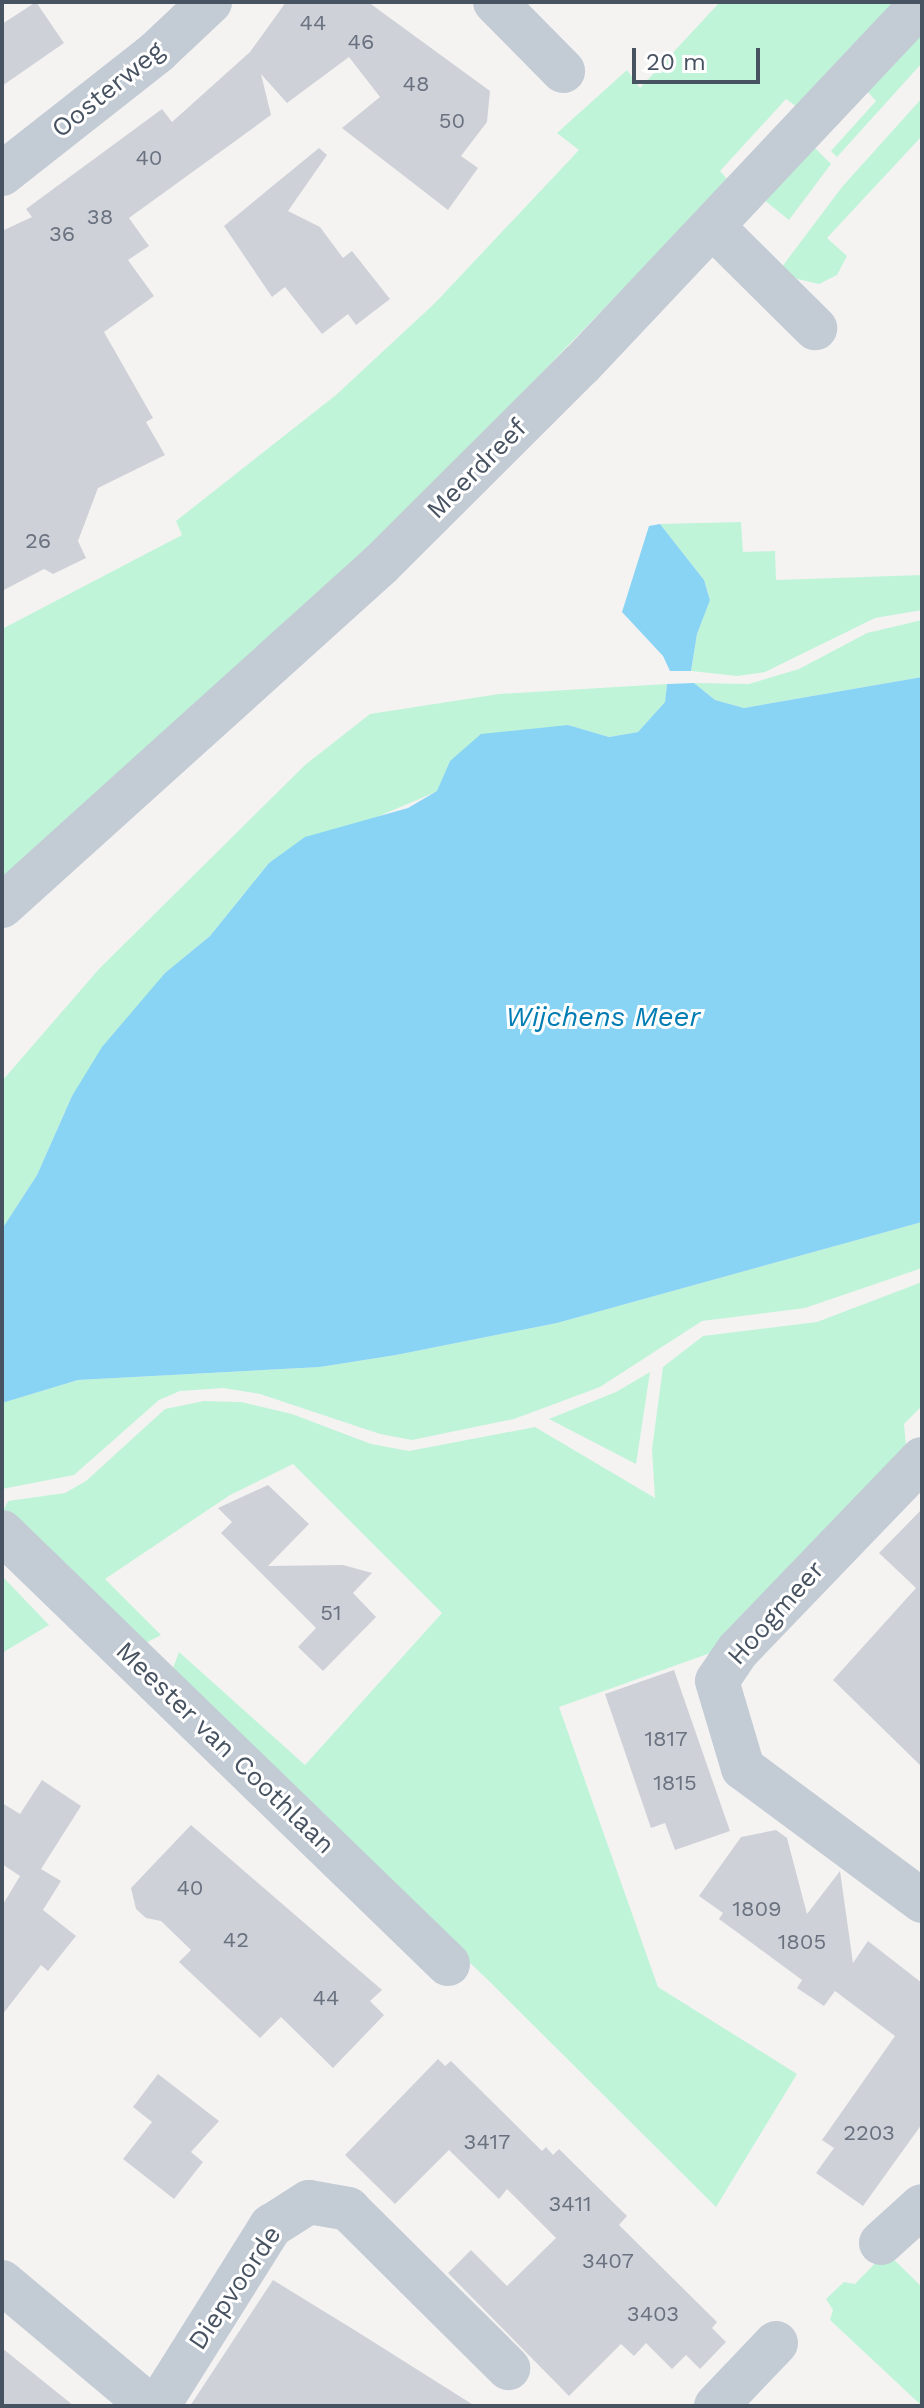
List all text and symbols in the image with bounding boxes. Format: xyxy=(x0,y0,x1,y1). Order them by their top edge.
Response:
house number: 44 xyxy=(300,10,326,36)
house number: 46 xyxy=(348,29,374,55)
scale bar xyxy=(636,32,764,82)
street label: Oosterweg xyxy=(46,35,170,145)
text: 20 m xyxy=(646,48,706,76)
house number: 48 xyxy=(403,71,429,97)
house number: 50 xyxy=(439,108,465,134)
house number: 40 xyxy=(135,145,163,171)
house number: 38 xyxy=(87,204,113,230)
house number: 36 xyxy=(49,221,75,247)
street label: Meerdreef xyxy=(420,412,534,526)
house number: 26 xyxy=(25,528,51,554)
water label: Wijchens Meer xyxy=(506,1000,700,1034)
street label: Hoogmeer xyxy=(721,1555,831,1671)
house number: 51 xyxy=(320,1600,342,1626)
street label: Meester van Coothlaan xyxy=(109,1635,341,1861)
house number: 1817 xyxy=(644,1726,688,1752)
house number: 1815 xyxy=(653,1770,697,1796)
house number: 40 xyxy=(176,1875,204,1901)
house number: 1809 xyxy=(732,1896,782,1922)
house number: 42 xyxy=(223,1927,249,1953)
house number: 1805 xyxy=(778,1929,826,1955)
house number: 44 xyxy=(313,1985,339,2011)
house number: 2203 xyxy=(843,2120,895,2146)
house number: 3417 xyxy=(464,2129,510,2155)
house number: 3411 xyxy=(548,2191,592,2217)
street label: Diepvoorde xyxy=(182,2220,288,2356)
house number: 3407 xyxy=(582,2248,634,2274)
house number: 3403 xyxy=(627,2301,679,2327)

